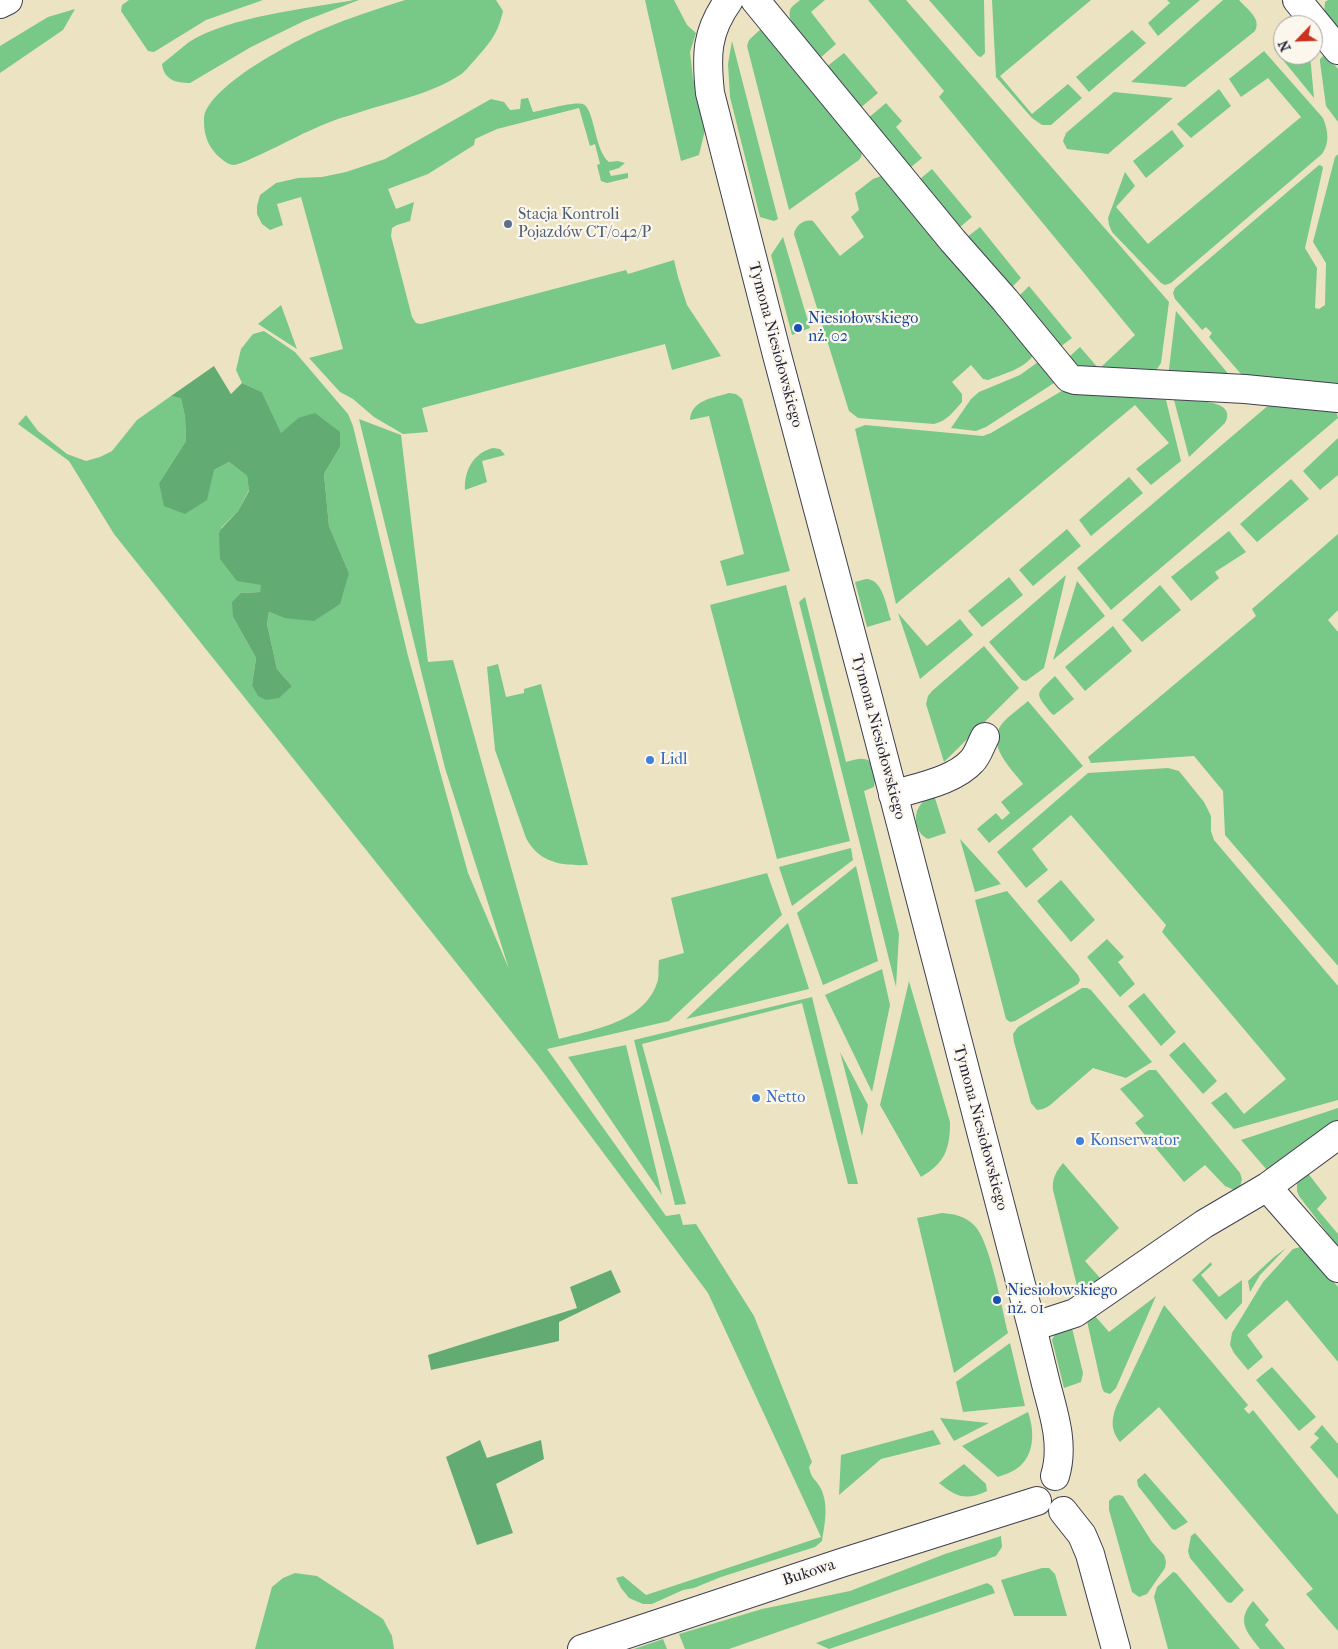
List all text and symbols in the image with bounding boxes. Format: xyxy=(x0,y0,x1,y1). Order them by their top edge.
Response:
north arrow xyxy=(1273,15,1323,65)
text: N xyxy=(1275,38,1295,54)
place label: Stacja Kontroli Pojazdów CT/042/P xyxy=(518,205,651,243)
marker: Stacja Kontroli Pojazdów CT/042/P xyxy=(502,218,514,230)
street label: Tymona Niesiołowskiego xyxy=(744,260,806,430)
place label: Niesiołowskiego nż. 02 xyxy=(808,309,918,347)
marker: Niesiołowskiego nż. 02 xyxy=(792,322,804,334)
street label: Tymona Niesiołowskiego xyxy=(847,652,909,822)
place label: Lidl xyxy=(660,750,687,770)
marker: Lidl xyxy=(644,754,656,766)
street label: Tymona Niesiołowskiego xyxy=(949,1043,1011,1213)
place label: Netto xyxy=(766,1088,805,1108)
marker: Netto xyxy=(750,1092,762,1104)
place label: Konserwator xyxy=(1090,1131,1179,1151)
marker: Konserwator xyxy=(1074,1135,1086,1147)
place label: Niesiołowskiego nż. 01 xyxy=(1007,1281,1117,1319)
marker: Niesiołowskiego nż. 01 xyxy=(991,1294,1003,1306)
street label: Bukowa xyxy=(780,1555,838,1591)

